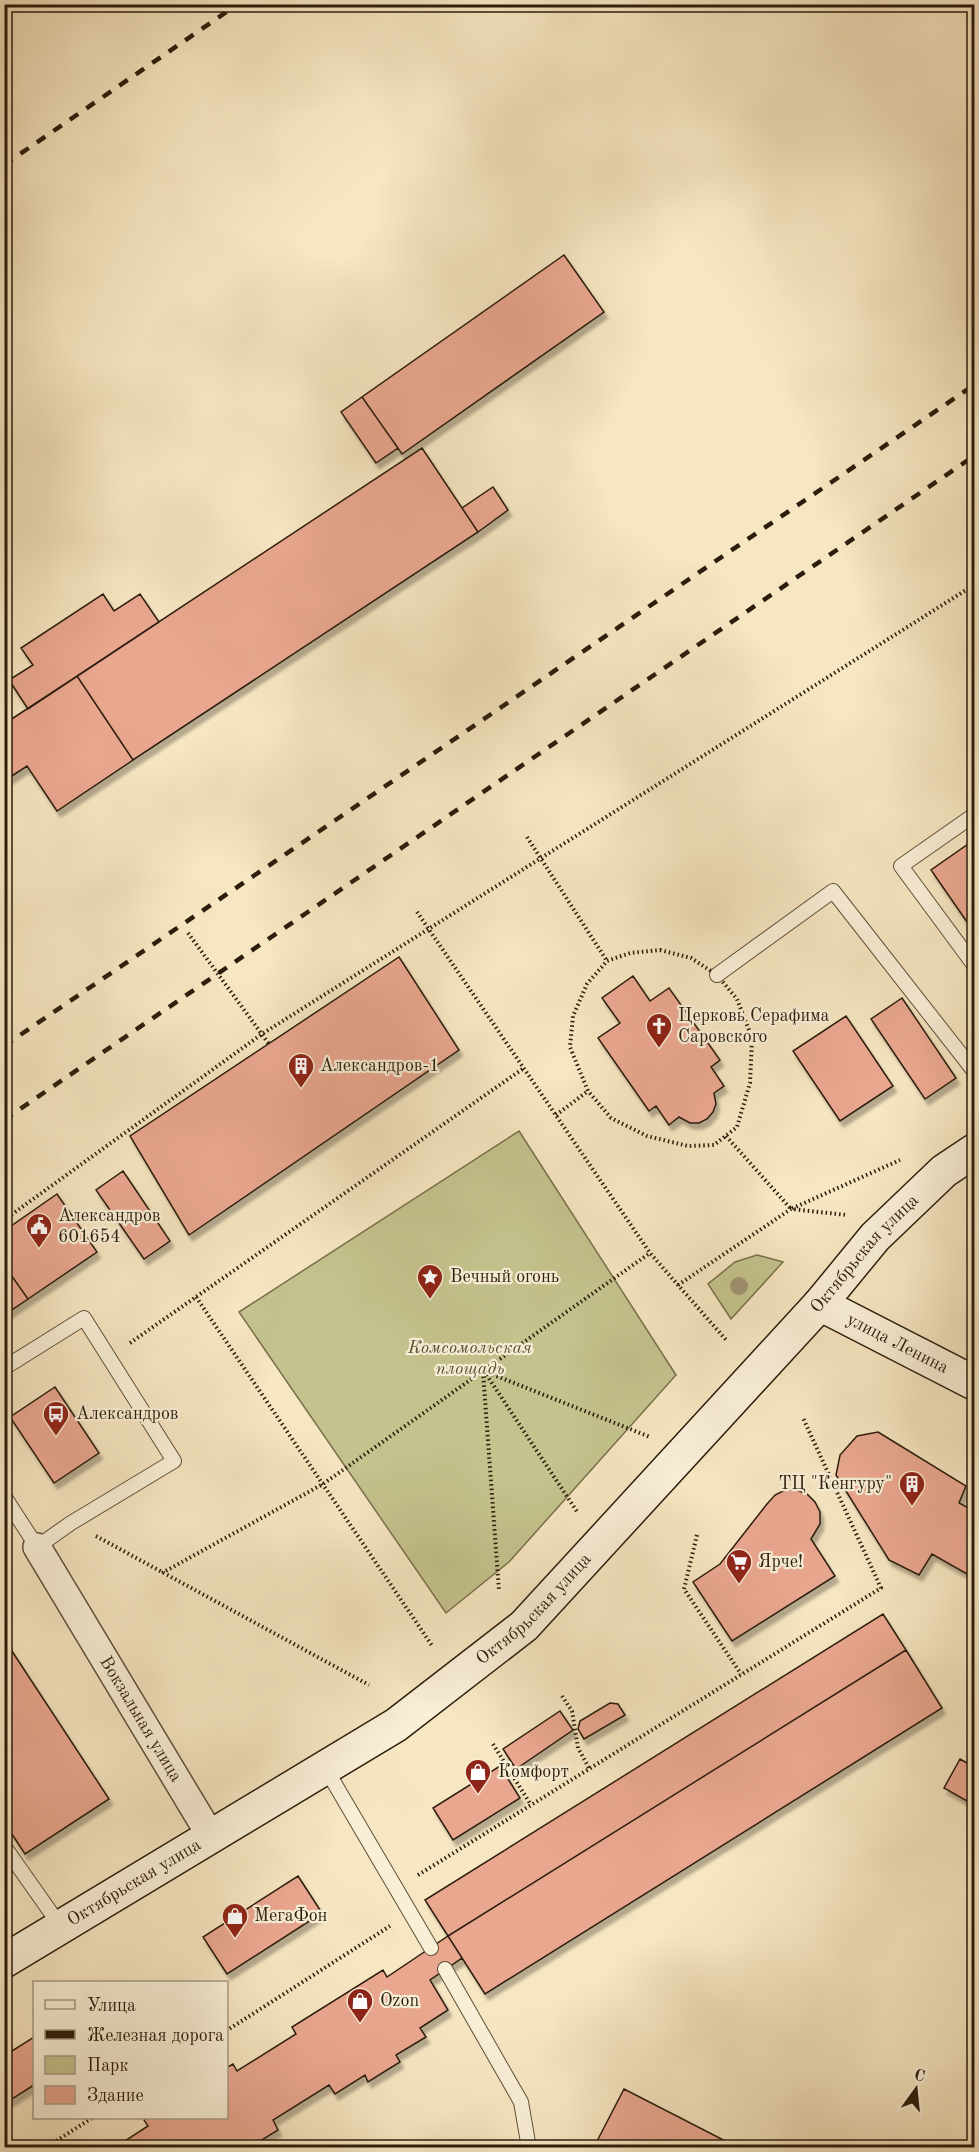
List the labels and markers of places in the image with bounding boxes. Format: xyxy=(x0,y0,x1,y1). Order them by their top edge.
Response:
place label: Церковь Серафима Саровского xyxy=(678,1007,830,1046)
church icon: Церковь Серафима Саровского xyxy=(644,1011,674,1049)
building icon: Александров-1 xyxy=(286,1051,316,1089)
place label: Александров-1 xyxy=(320,1057,440,1075)
place label: Александров 601654 xyxy=(58,1207,160,1246)
public building icon: Александров 601654 xyxy=(24,1211,54,1249)
place icon: Вечный огонь xyxy=(415,1262,445,1300)
place label: Вечный огонь xyxy=(450,1268,559,1286)
bus stop icon: Александров xyxy=(41,1399,71,1437)
place label: Александров xyxy=(76,1405,178,1423)
building icon: ТЦ "Кенгуру" xyxy=(897,1469,927,1507)
place label: ТЦ "Кенгуру" xyxy=(778,1475,892,1493)
supermarket icon: Ярче! xyxy=(724,1547,754,1585)
place label: Ярче! xyxy=(758,1553,803,1571)
shop icon: Комфорт xyxy=(463,1757,493,1795)
place label: Комфорт xyxy=(498,1763,569,1782)
shop icon: МегаФон xyxy=(220,1901,250,1939)
place label: МегаФон xyxy=(254,1907,328,1925)
shop icon: Ozon xyxy=(345,1986,375,2024)
place label: Ozon xyxy=(380,1992,419,2010)

